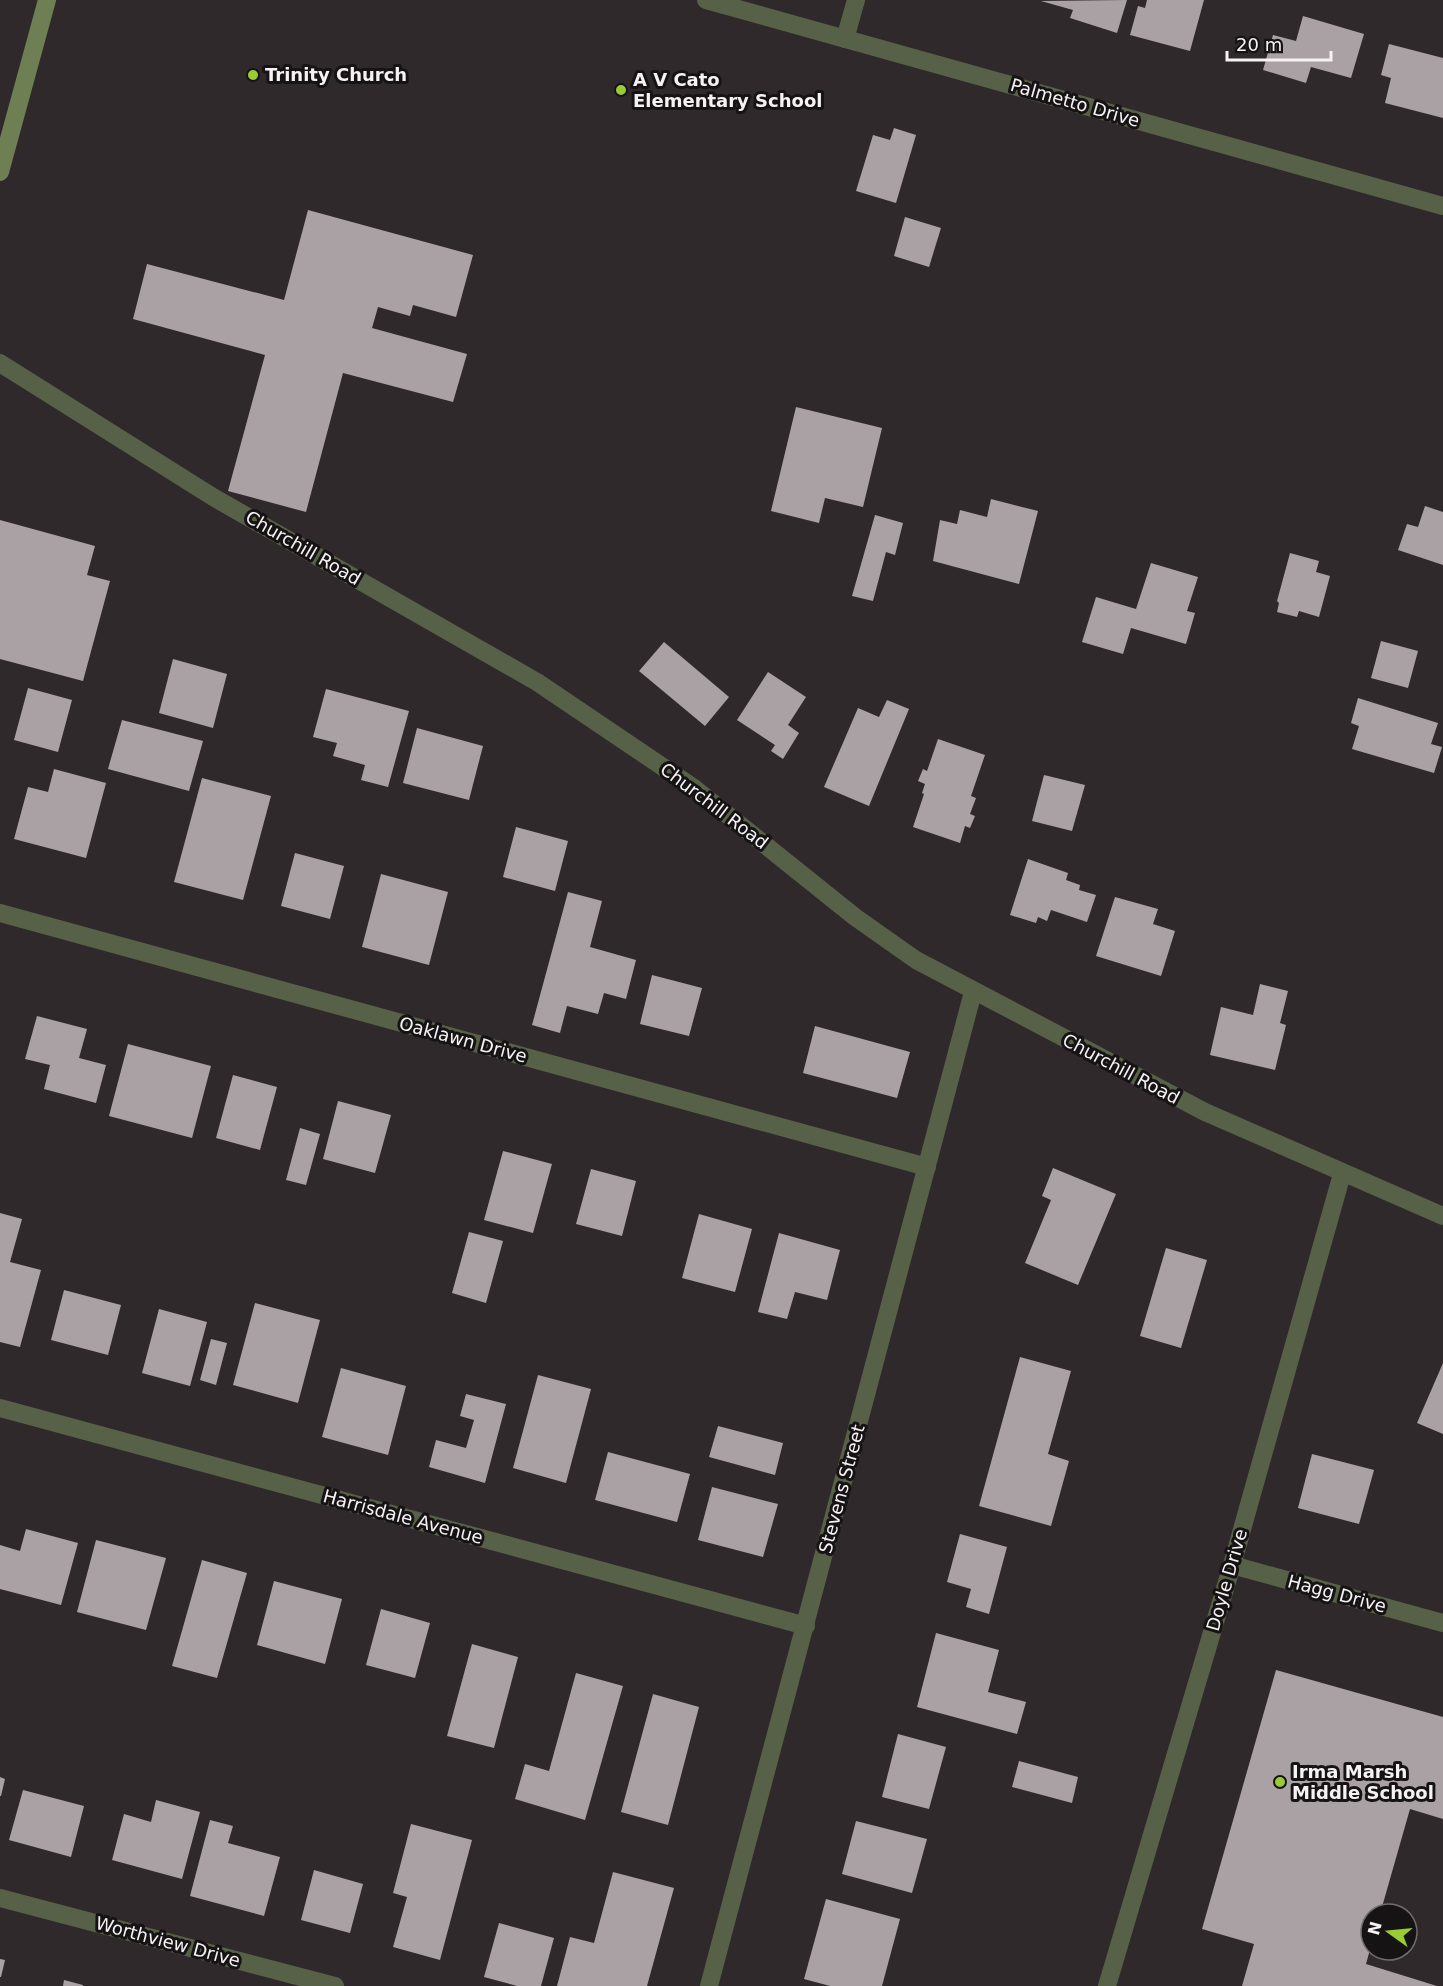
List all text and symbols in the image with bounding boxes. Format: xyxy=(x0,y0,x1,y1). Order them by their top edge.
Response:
scale bar xyxy=(1227,24,1330,62)
text: 20 m xyxy=(1236,34,1282,55)
place label: Trinity Church xyxy=(265,64,407,85)
marker: Trinity Church xyxy=(246,68,260,82)
place label: A V Cato Elementary School xyxy=(633,69,822,111)
street label: Palmetto Drive xyxy=(1008,74,1142,131)
marker: A V Cato Elementary School xyxy=(614,83,628,97)
street label: Churchill Road xyxy=(242,506,365,589)
street label: Churchill Road xyxy=(656,758,772,853)
street label: Oaklawn Drive xyxy=(397,1012,529,1067)
street label: Churchill Road xyxy=(1059,1029,1183,1108)
street label: Stevens Street xyxy=(814,1422,869,1556)
street label: Harrisdale Avenue xyxy=(321,1485,485,1548)
street label: Doyle Drive xyxy=(1202,1526,1251,1633)
street label: Hagg Drive xyxy=(1286,1570,1389,1617)
place label: Irma Marsh Middle School xyxy=(1292,1761,1434,1803)
marker: Irma Marsh Middle School xyxy=(1273,1775,1287,1789)
north arrow xyxy=(1359,1902,1419,1962)
street label: Worthview Drive xyxy=(94,1912,243,1971)
text: N xyxy=(1364,1919,1386,1937)

